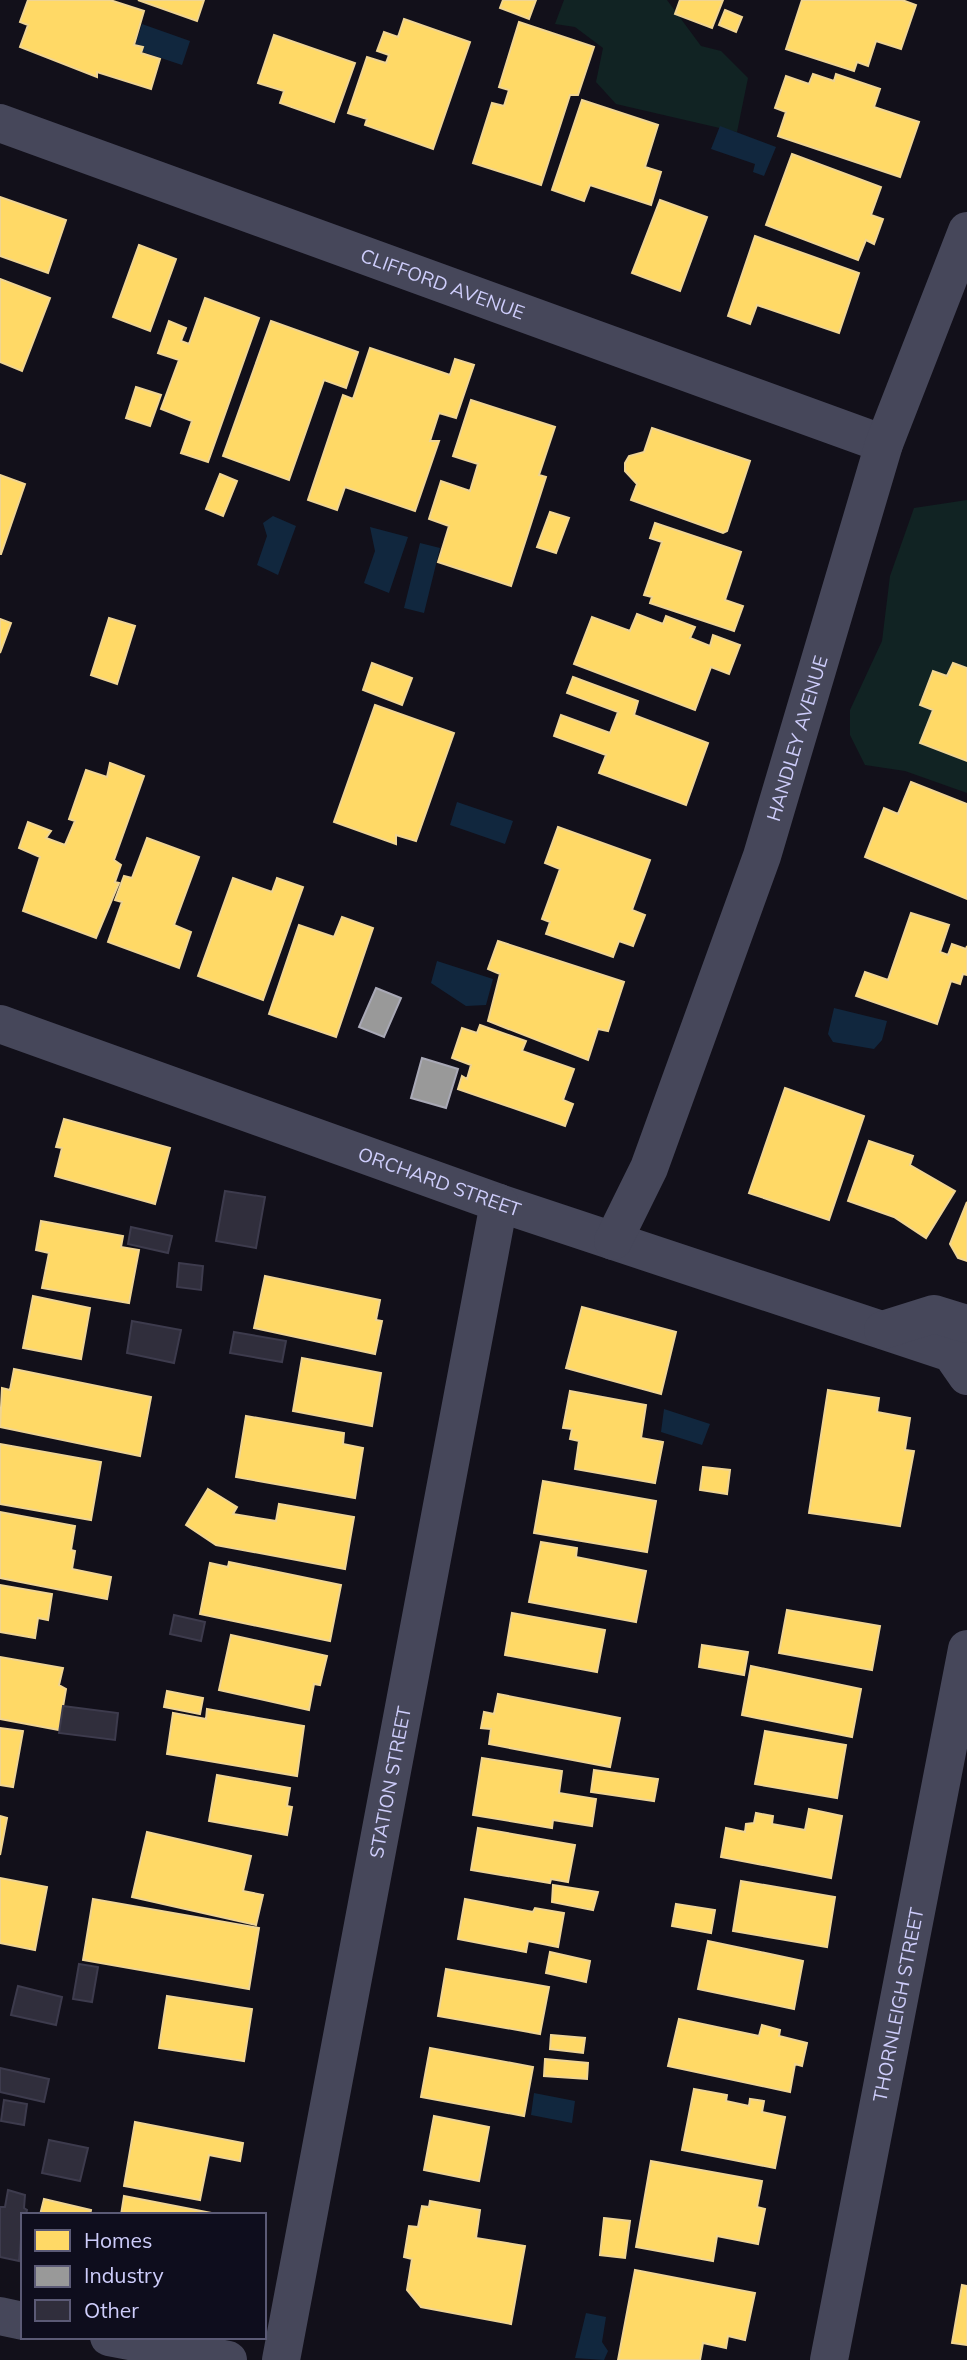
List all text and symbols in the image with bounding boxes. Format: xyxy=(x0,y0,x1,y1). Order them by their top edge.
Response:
street label: CLIFFORD AVENUE xyxy=(357,243,528,325)
street label: HANDLEY AVENUE xyxy=(761,653,833,824)
street label: ORCHARD STREET xyxy=(355,1141,525,1222)
street label: STATION STREET xyxy=(364,1704,416,1860)
street label: THORNLEIGH STREET xyxy=(867,1905,929,2104)
legend xyxy=(21,2213,266,2339)
text: Homes xyxy=(84,2227,152,2253)
text: Industry xyxy=(84,2262,164,2288)
text: Other xyxy=(84,2297,139,2323)

